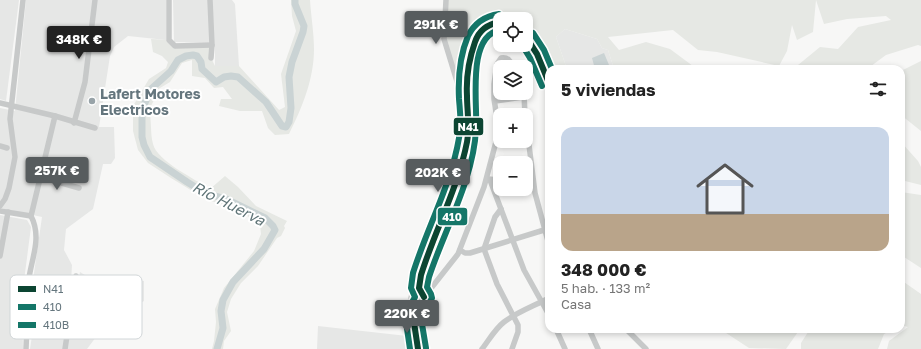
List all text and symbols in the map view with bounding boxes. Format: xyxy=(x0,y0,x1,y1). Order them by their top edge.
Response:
pin: 291K € xyxy=(403,11,469,45)
map controls xyxy=(493,12,533,196)
button: locate xyxy=(493,12,533,52)
text: 291K € xyxy=(414,16,458,32)
pin: 348K € xyxy=(46,26,112,60)
text: 348K € xyxy=(56,31,102,47)
button: layers xyxy=(493,60,533,100)
icon: filters xyxy=(867,78,889,100)
text: 5 viviendas xyxy=(561,79,656,100)
place label: Lafert Motores Electricos xyxy=(100,85,201,118)
marker: Lafert Motores Electricos xyxy=(87,96,97,106)
button: + xyxy=(493,108,533,148)
line badge: N41 xyxy=(453,117,484,136)
text: N41 xyxy=(458,120,479,133)
icon: home xyxy=(689,153,761,225)
button: − xyxy=(493,156,533,196)
pin: 257K € xyxy=(24,157,90,191)
pin: 202K € xyxy=(405,159,471,193)
text: 257K € xyxy=(35,162,79,178)
text: 202K € xyxy=(415,164,461,180)
water label: Río Huerva xyxy=(190,177,269,229)
line badge: 410 xyxy=(437,207,468,226)
text: 410 xyxy=(442,210,462,223)
text: 348 000 € xyxy=(561,259,647,280)
legend xyxy=(10,275,142,339)
text: 5 hab. · 133 m² xyxy=(561,280,650,296)
text: N41 xyxy=(43,282,63,295)
text: Casa xyxy=(561,296,591,312)
text: 410 xyxy=(43,300,62,313)
pin: 220K € xyxy=(374,300,440,334)
text: 220K € xyxy=(384,305,430,321)
text: 410B xyxy=(43,318,69,331)

